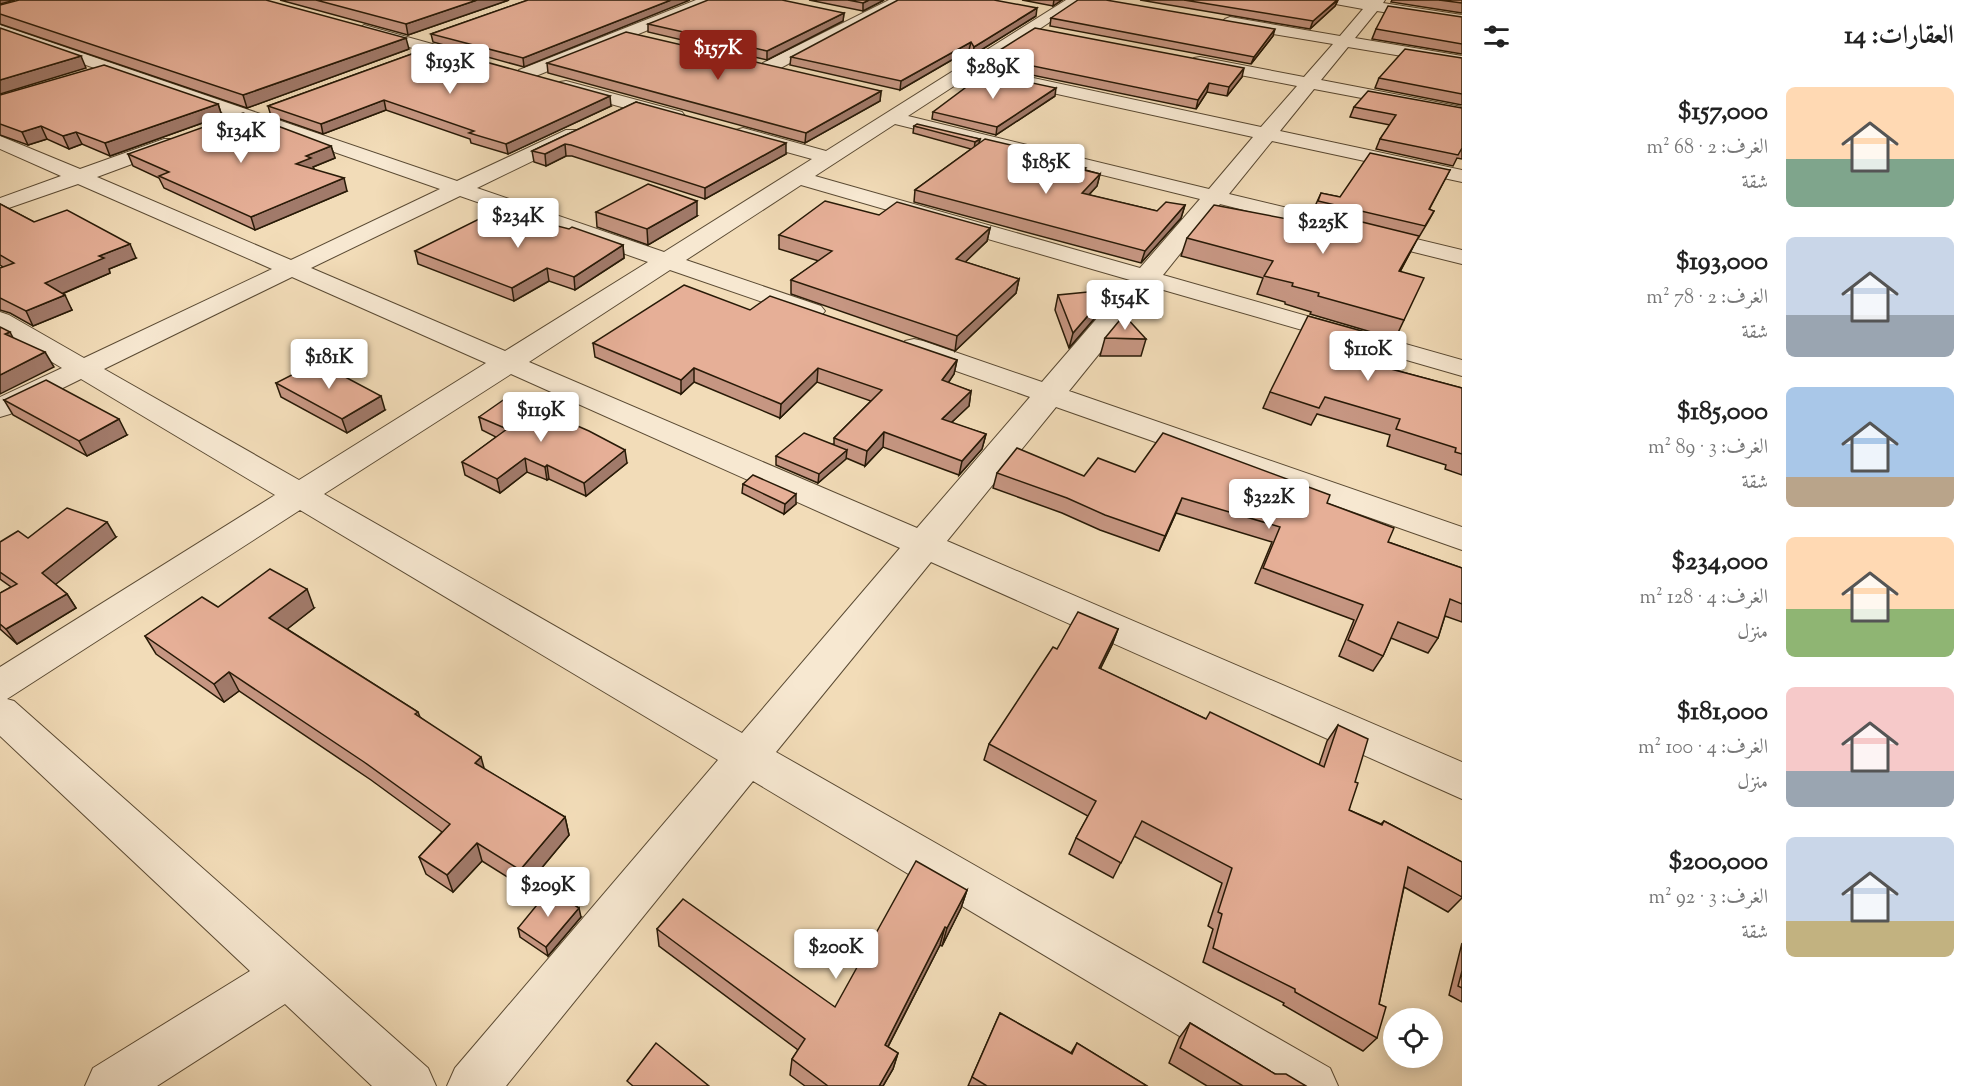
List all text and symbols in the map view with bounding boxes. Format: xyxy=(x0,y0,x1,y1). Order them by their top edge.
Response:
text: العقارات: 14 xyxy=(1844,18,1954,55)
icon: filters xyxy=(1480,20,1513,53)
pin: $157K xyxy=(676,30,760,81)
text: $157K xyxy=(694,35,742,64)
pin: $193K xyxy=(408,44,492,95)
text: $193K xyxy=(425,49,475,78)
pin: $289K xyxy=(951,49,1035,100)
text: $289K xyxy=(966,54,1020,83)
text: $157,000 xyxy=(1678,94,1768,131)
icon: home xyxy=(1834,111,1906,183)
pin: $134K xyxy=(199,113,283,164)
text: $134K xyxy=(216,118,266,147)
text: الغرف: 2 · 68 m² xyxy=(1646,134,1768,163)
pin: $185K xyxy=(1004,144,1088,195)
text: $185K xyxy=(1022,149,1070,178)
text: شقة xyxy=(1742,169,1768,198)
pin: $234K xyxy=(476,198,560,249)
text: $234K xyxy=(492,203,544,232)
pin: $225K xyxy=(1281,204,1365,255)
text: $225K xyxy=(1298,209,1348,238)
text: $193,000 xyxy=(1675,244,1768,281)
icon: home xyxy=(1834,261,1906,333)
pin: $154K xyxy=(1083,280,1167,331)
text: الغرف: 2 · 78 m² xyxy=(1646,284,1768,313)
text: $154K xyxy=(1101,285,1149,314)
text: شقة xyxy=(1742,319,1768,348)
pin: $110K xyxy=(1326,331,1410,382)
text: $110K xyxy=(1343,336,1393,365)
pin: $181K xyxy=(287,339,371,390)
text: $181K xyxy=(305,344,353,373)
pin: $119K xyxy=(499,392,583,443)
text: $185,000 xyxy=(1676,394,1768,431)
text: $119K xyxy=(517,397,565,426)
icon: home xyxy=(1834,411,1906,483)
text: الغرف: 3 · 89 m² xyxy=(1648,434,1768,463)
text: شقة xyxy=(1742,469,1768,498)
pin: $322K xyxy=(1227,479,1311,530)
text: $322K xyxy=(1243,484,1295,513)
text: $234,000 xyxy=(1671,544,1768,581)
icon: home xyxy=(1834,561,1906,633)
text: الغرف: 4 · 128 m² xyxy=(1639,584,1768,613)
text: منزل xyxy=(1737,619,1768,648)
text: $181,000 xyxy=(1676,694,1768,731)
icon: home xyxy=(1834,711,1906,783)
text: الغرف: 4 · 100 m² xyxy=(1638,734,1768,763)
text: منزل xyxy=(1737,769,1768,798)
text: $200,000 xyxy=(1668,844,1768,881)
icon: home xyxy=(1834,861,1906,933)
pin: $209K xyxy=(506,867,590,918)
text: $209K xyxy=(521,872,575,901)
text: الغرف: 3 · 92 m² xyxy=(1649,884,1768,913)
text: شقة xyxy=(1742,919,1768,948)
pin: $200K xyxy=(794,929,878,980)
text: $200K xyxy=(808,934,864,963)
map controls xyxy=(1383,1008,1443,1068)
button: locate xyxy=(1383,1008,1443,1068)

